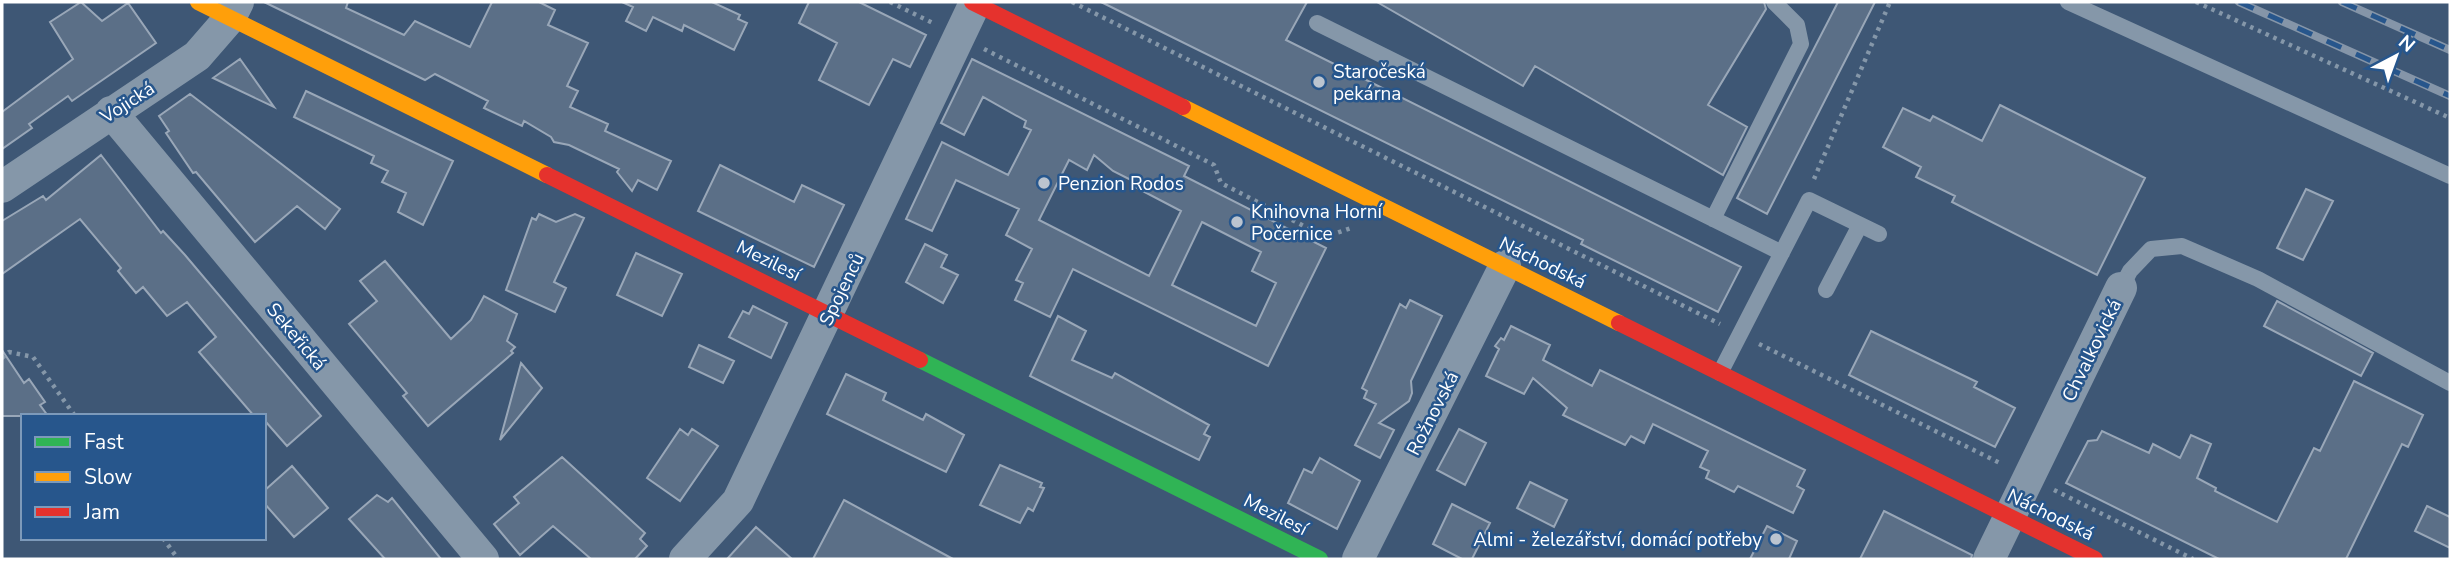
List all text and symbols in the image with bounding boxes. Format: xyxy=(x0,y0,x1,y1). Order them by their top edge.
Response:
north arrow xyxy=(2361,21,2431,91)
text: N xyxy=(2393,29,2420,58)
place label: Staročeská pekárna xyxy=(1333,59,1426,107)
marker: Staročeská pekárna xyxy=(1311,74,1327,90)
street label: Vojická xyxy=(95,76,160,131)
place label: Penzion Rodos xyxy=(1058,171,1184,197)
marker: Penzion Rodos xyxy=(1036,175,1052,191)
place label: Knihovna Horní Počernice xyxy=(1251,199,1383,247)
marker: Knihovna Horní Počernice xyxy=(1229,214,1245,230)
street label: Náchodská xyxy=(1495,231,1590,295)
street label: Mezilesí xyxy=(732,234,807,288)
street label: Spojenců xyxy=(813,249,871,330)
street label: Chvalkovická xyxy=(2056,295,2128,406)
street label: Sekeřická xyxy=(260,297,332,376)
street label: Rožnovská xyxy=(1401,367,1465,460)
legend xyxy=(21,414,266,540)
text: Fast xyxy=(84,428,124,456)
text: Slow xyxy=(84,463,133,491)
street label: Náchodská xyxy=(2003,483,2098,547)
street label: Mezilesí xyxy=(1239,488,1313,543)
text: Jam xyxy=(83,498,120,526)
place label: Almi - železářství, domácí potřeby xyxy=(1473,527,1762,553)
marker: Almi - železářství, domácí potřeby xyxy=(1768,531,1784,547)

